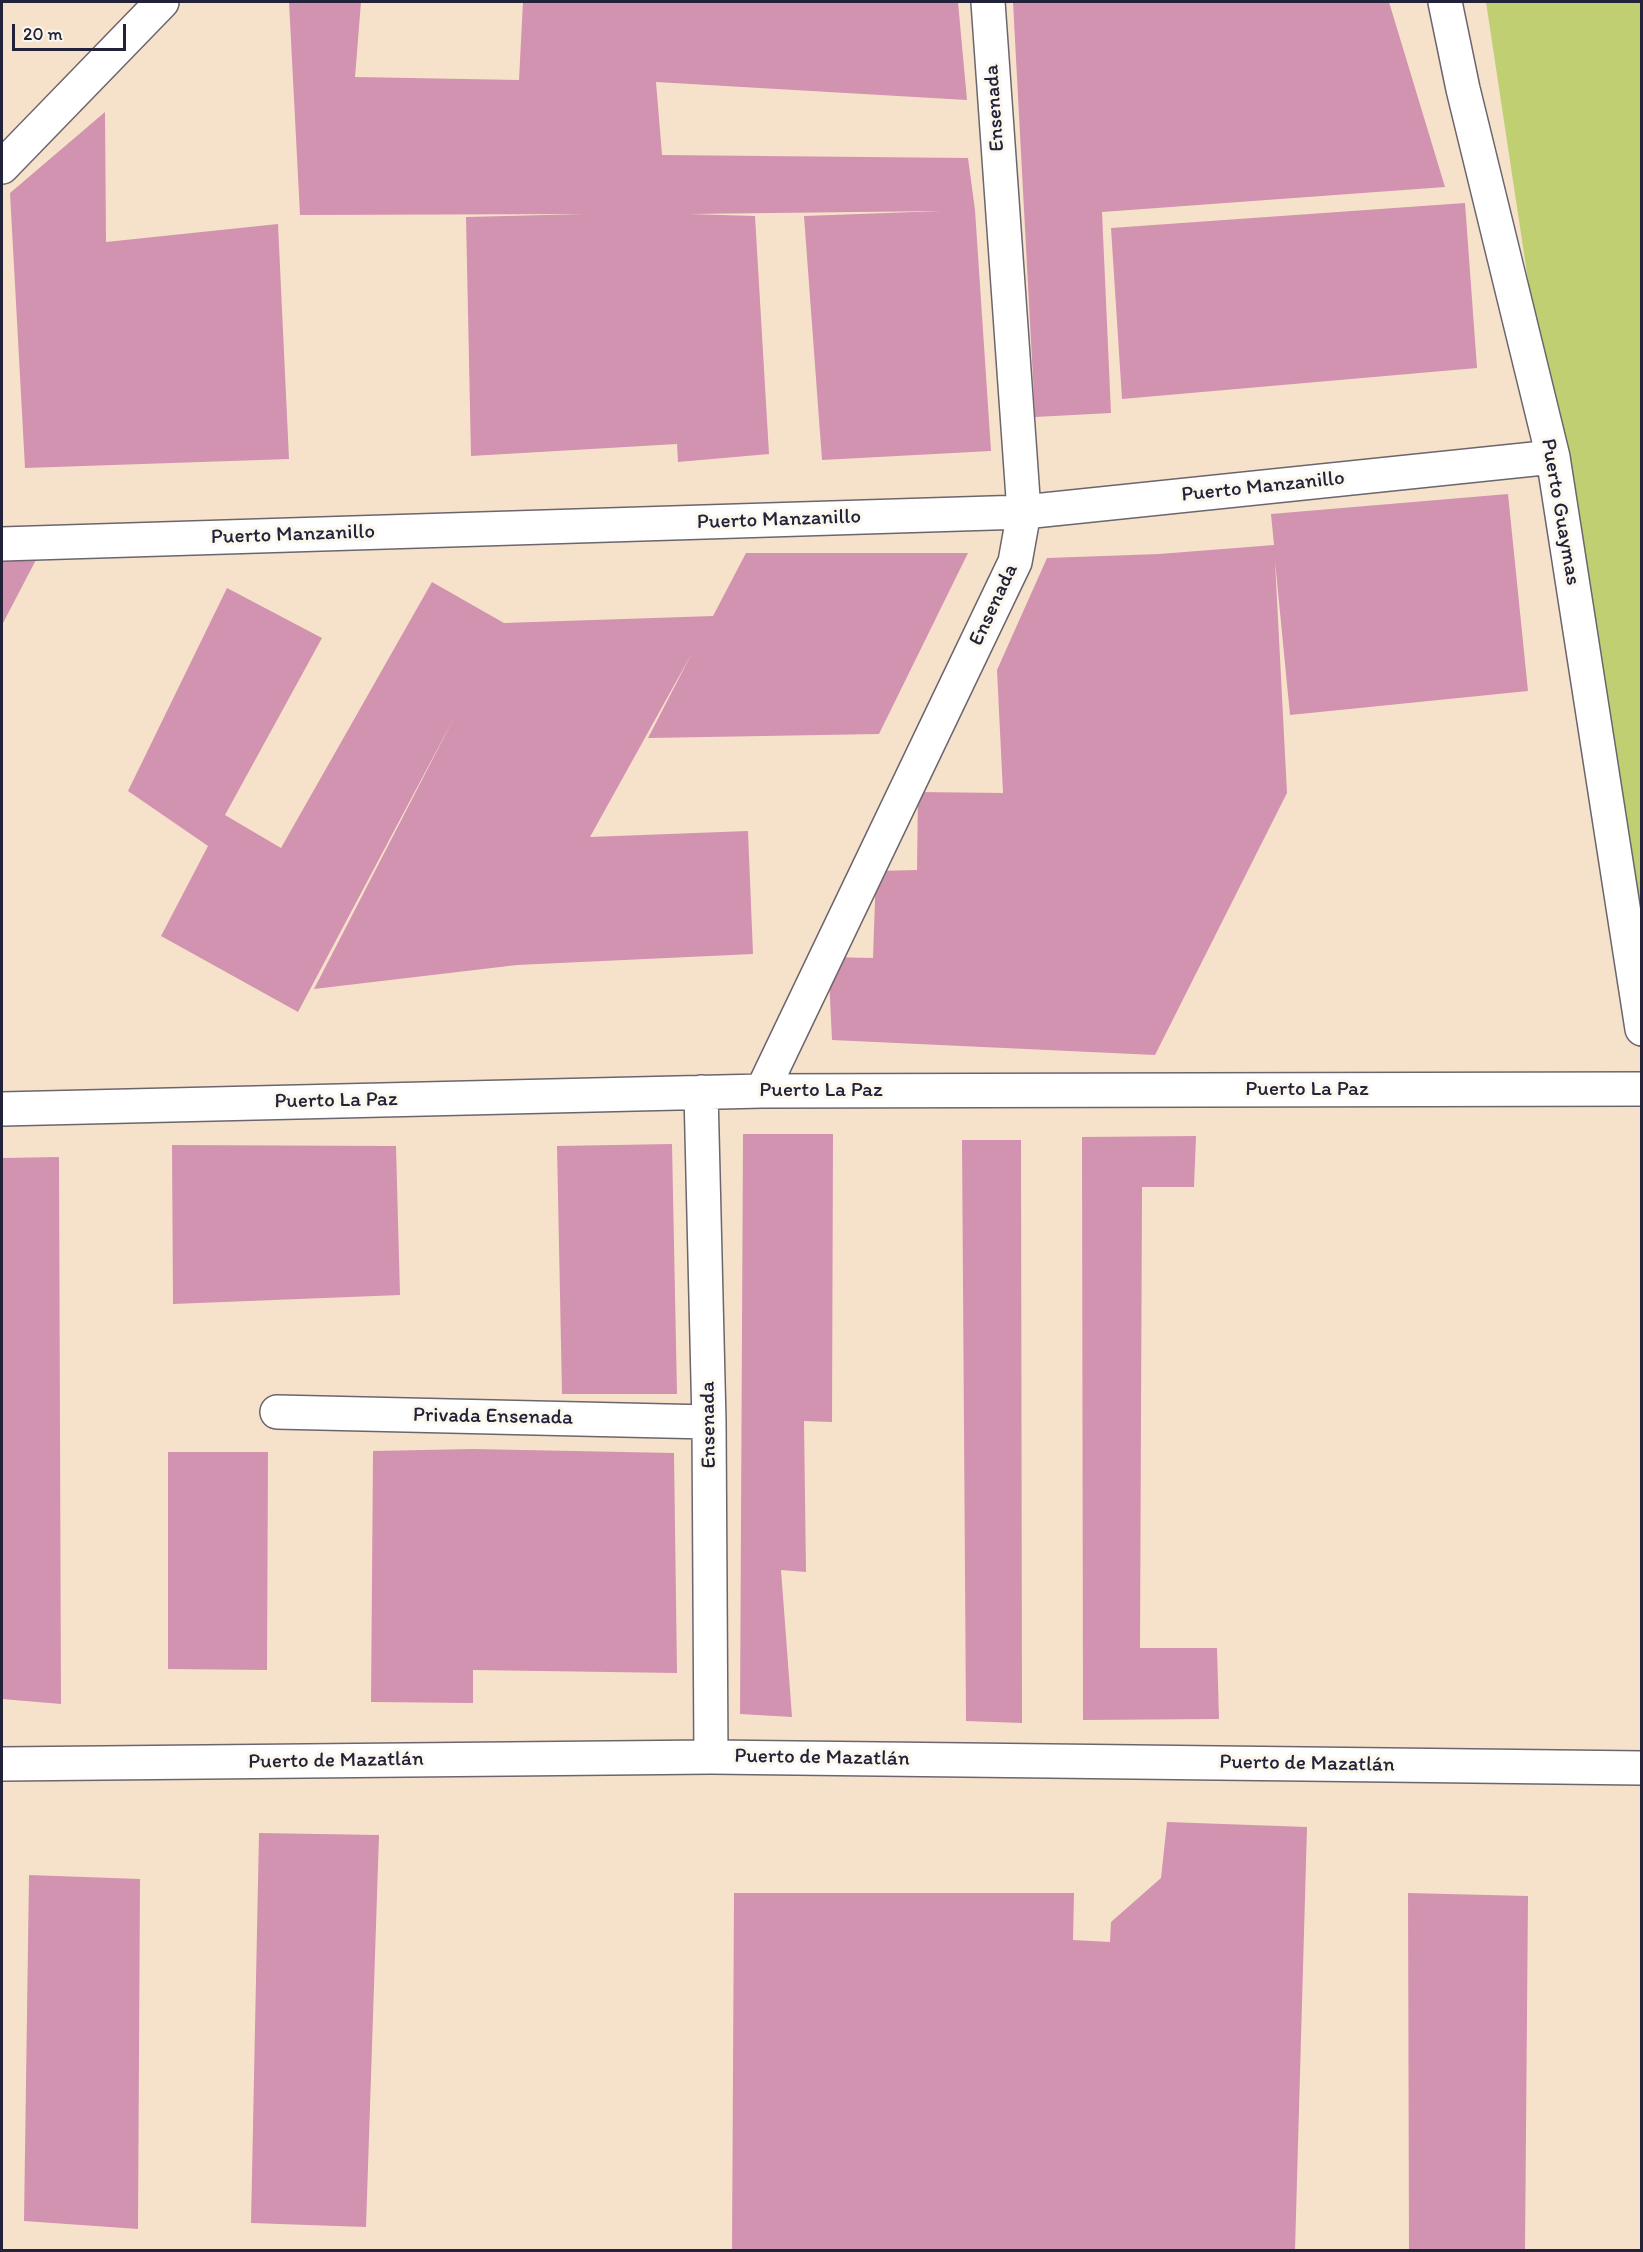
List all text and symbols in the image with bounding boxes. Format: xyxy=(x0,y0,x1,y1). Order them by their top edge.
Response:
scale bar xyxy=(15,12,129,50)
text: 20 m xyxy=(23,23,63,45)
street label: Ensenada xyxy=(979,64,1011,152)
street label: Puerto Guaymas xyxy=(1535,437,1585,587)
street label: Puerto Manzanillo xyxy=(1180,466,1346,508)
street label: Puerto Manzanillo xyxy=(696,505,862,535)
street label: Puerto Manzanillo xyxy=(210,520,376,550)
street label: Ensenada xyxy=(964,560,1024,650)
street label: Puerto La Paz xyxy=(1245,1077,1369,1103)
street label: Puerto La Paz xyxy=(759,1078,883,1104)
street label: Puerto La Paz xyxy=(274,1087,398,1115)
street label: Ensenada xyxy=(696,1381,722,1469)
street label: Privada Ensenada xyxy=(413,1403,573,1431)
street label: Puerto de Mazatlán xyxy=(734,1744,910,1772)
street label: Puerto de Mazatlán xyxy=(248,1747,424,1775)
street label: Puerto de Mazatlán xyxy=(1219,1750,1395,1778)

